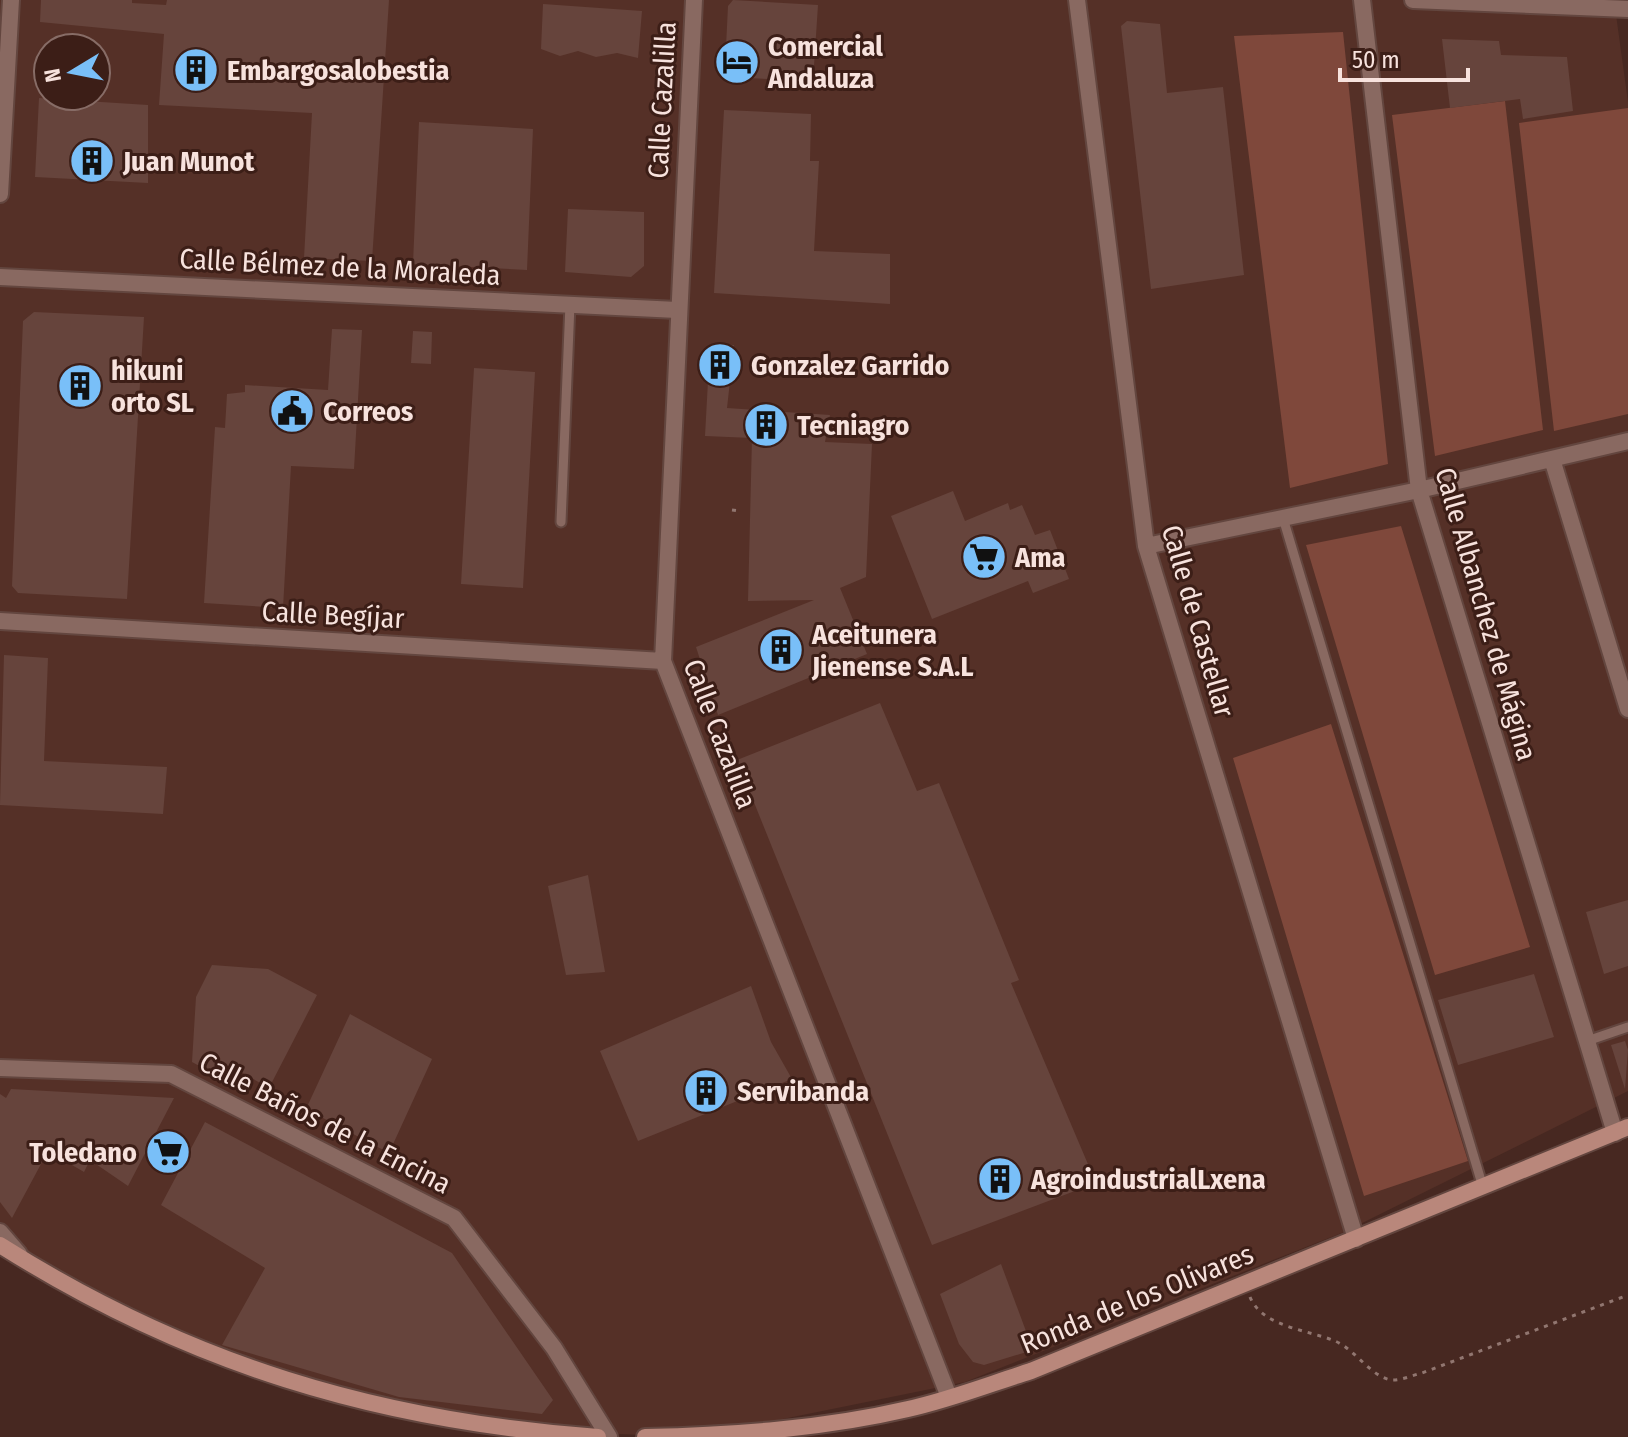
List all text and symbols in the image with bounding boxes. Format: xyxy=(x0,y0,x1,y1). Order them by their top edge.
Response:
street label: Calle Cazalilla xyxy=(641,21,683,179)
place label: Comercial Andaluza xyxy=(767,30,883,95)
north arrow xyxy=(32,32,112,112)
scale bar xyxy=(1340,32,1468,82)
hotel icon: Comercial Andaluza xyxy=(713,38,761,86)
building icon: Embargosalobestia xyxy=(172,46,220,94)
text: 50 m xyxy=(1352,46,1400,74)
place label: Embargosalobestia xyxy=(227,54,449,87)
text: N xyxy=(38,67,67,84)
building icon: Juan Munot xyxy=(68,137,116,185)
place label: Juan Munot xyxy=(122,145,255,178)
street label: Calle Bélmez de la Moraleda xyxy=(179,242,501,292)
building icon: Gonzalez Garrido xyxy=(696,341,744,389)
place label: Gonzalez Garrido xyxy=(751,349,950,382)
place label: hikuni orto SL xyxy=(111,354,194,419)
building icon: hikuni orto SL xyxy=(56,362,104,410)
public building icon: Correos xyxy=(268,387,316,435)
place label: Correos xyxy=(323,395,413,428)
building icon: Tecniagro xyxy=(742,401,790,449)
place label: Tecniagro xyxy=(797,409,910,442)
street label: Calle Albanchez de Mágina xyxy=(1428,464,1544,764)
street label: Calle de Castellar xyxy=(1155,521,1241,721)
supermarket icon: Ama xyxy=(960,533,1008,581)
place label: Ama xyxy=(1014,541,1066,574)
street label: Calle Begíjar xyxy=(261,595,405,635)
place label: Aceitunera Jienense S.A.L xyxy=(811,618,973,683)
building icon: Aceitunera Jienense S.A.L xyxy=(757,626,805,674)
street label: Calle Cazalilla xyxy=(676,655,764,813)
street label: Calle Baños de la Encina xyxy=(194,1045,456,1201)
building icon: Servibanda xyxy=(682,1067,730,1115)
place label: Servibanda xyxy=(737,1075,869,1108)
supermarket icon: Toledano xyxy=(144,1128,192,1176)
place label: Toledano xyxy=(29,1136,137,1169)
building icon: AgroindustrialLxena xyxy=(976,1155,1024,1203)
place label: AgroindustrialLxena xyxy=(1030,1163,1266,1196)
street label: Ronda de los Olivares xyxy=(1016,1237,1258,1361)

